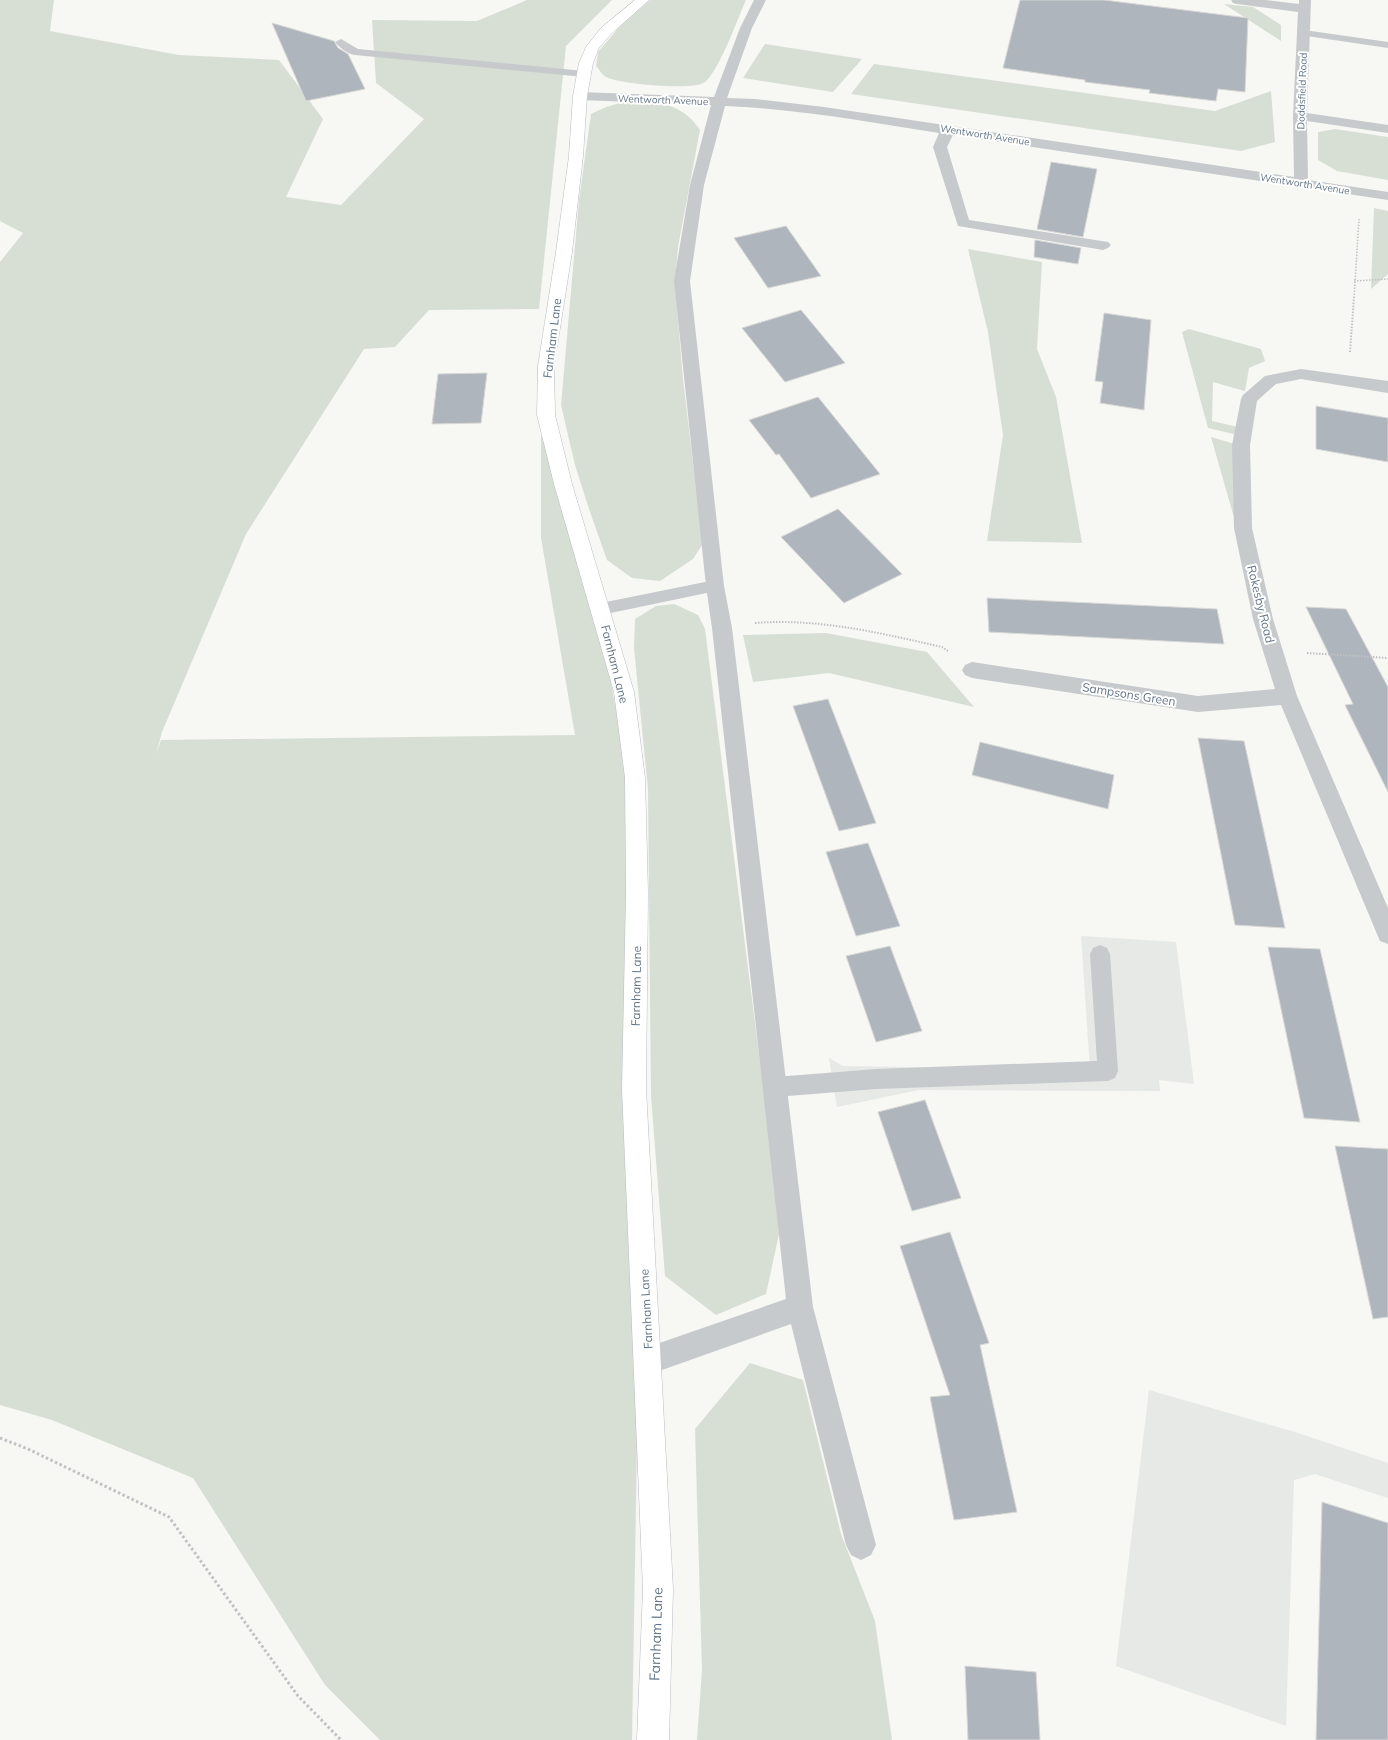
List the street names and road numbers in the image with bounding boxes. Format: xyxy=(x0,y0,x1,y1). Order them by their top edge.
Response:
street label: Doddsfield Road xyxy=(1294,52,1310,130)
street label: Wentworth Avenue xyxy=(618,92,708,108)
street label: Wentworth Avenue xyxy=(939,122,1031,148)
street label: Wentworth Avenue xyxy=(1259,171,1351,197)
street label: Farnham Lane xyxy=(540,297,564,379)
street label: Rokesby Road xyxy=(1244,564,1278,644)
street label: Farnham Lane xyxy=(598,623,632,705)
street label: Sampsons Green xyxy=(1081,679,1177,709)
street label: Farnham Lane xyxy=(628,946,644,1026)
street label: Farnham Lane xyxy=(636,1269,656,1349)
street label: Farnham Lane xyxy=(645,1587,667,1681)

